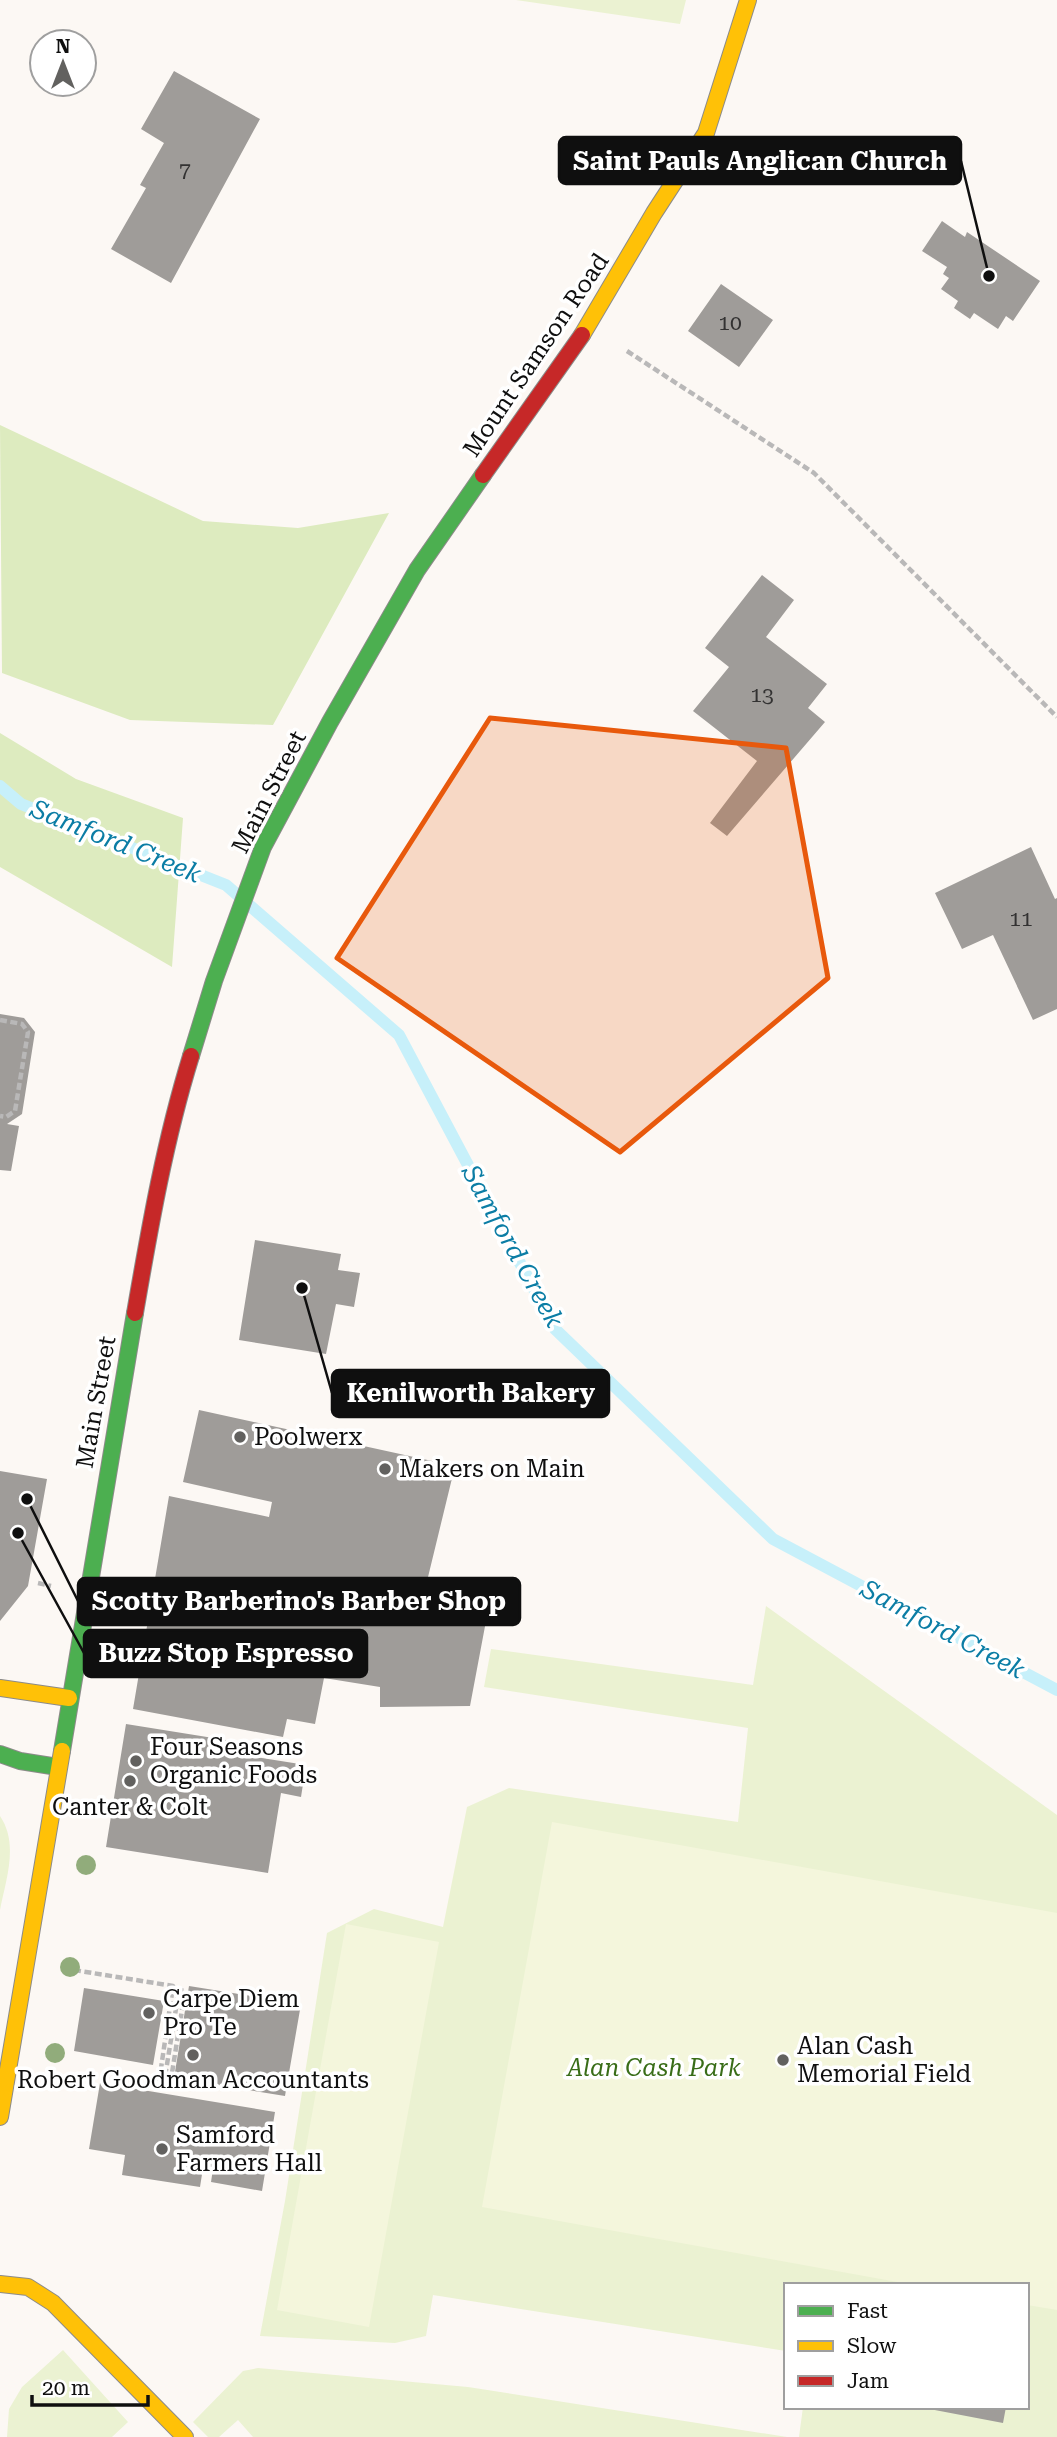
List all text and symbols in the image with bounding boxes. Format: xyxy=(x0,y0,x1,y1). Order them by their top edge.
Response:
north arrow xyxy=(28,28,98,98)
text: N xyxy=(56,35,71,58)
callout: Saint Pauls Anglican Church xyxy=(559,137,961,184)
text: Saint Pauls Anglican Church xyxy=(573,146,948,176)
house number: 7 xyxy=(179,158,191,182)
street label: Mount Samson Road xyxy=(457,248,615,462)
house number: 10 xyxy=(718,311,742,335)
house number: 13 xyxy=(750,683,774,707)
street label: Main Street xyxy=(226,726,312,858)
water label: Samford Creek xyxy=(25,793,206,889)
house number: 11 xyxy=(1009,907,1033,931)
water label: Samford Creek xyxy=(455,1159,570,1333)
street label: Main Street xyxy=(71,1334,121,1470)
callout: Kenilworth Bakery xyxy=(332,1370,609,1417)
text: Kenilworth Bakery xyxy=(347,1378,596,1408)
place label: Poolwerx xyxy=(254,1423,362,1451)
marker: Poolwerx xyxy=(232,1429,248,1445)
place label: Makers on Main xyxy=(399,1455,585,1483)
marker: Makers on Main xyxy=(377,1461,393,1477)
water label: Samford Creek xyxy=(855,1573,1031,1685)
callout: Scotty Barberino's Barber Shop xyxy=(78,1578,520,1625)
text: Scotty Barberino's Barber Shop xyxy=(92,1586,506,1616)
callout: Buzz Stop Espresso xyxy=(84,1630,367,1677)
text: Buzz Stop Espresso xyxy=(98,1638,354,1668)
place label: Four Seasons Organic Foods xyxy=(150,1733,317,1789)
marker: Four Seasons Organic Foods xyxy=(128,1753,144,1769)
marker: Canter & Colt xyxy=(122,1773,138,1789)
place label: Canter & Colt xyxy=(52,1793,208,1821)
place label: Carpe Diem Pro Te xyxy=(163,1985,299,2041)
marker: Carpe Diem Pro Te xyxy=(141,2005,157,2021)
place label: Alan Cash Memorial Field xyxy=(797,2032,971,2088)
marker: Robert Goodman Accountants xyxy=(185,2047,201,2063)
marker: Alan Cash Memorial Field xyxy=(775,2052,791,2068)
park label: Alan Cash Park xyxy=(565,2054,741,2082)
place label: Robert Goodman Accountants xyxy=(17,2066,369,2094)
place label: Samford Farmers Hall xyxy=(176,2121,322,2177)
marker: Samford Farmers Hall xyxy=(154,2141,170,2157)
legend xyxy=(784,2283,1029,2409)
text: Fast xyxy=(847,2299,888,2323)
text: Slow xyxy=(847,2334,897,2358)
scale bar xyxy=(32,2364,147,2408)
text: Jam xyxy=(847,2369,889,2393)
text: 20 m xyxy=(42,2376,90,2400)

